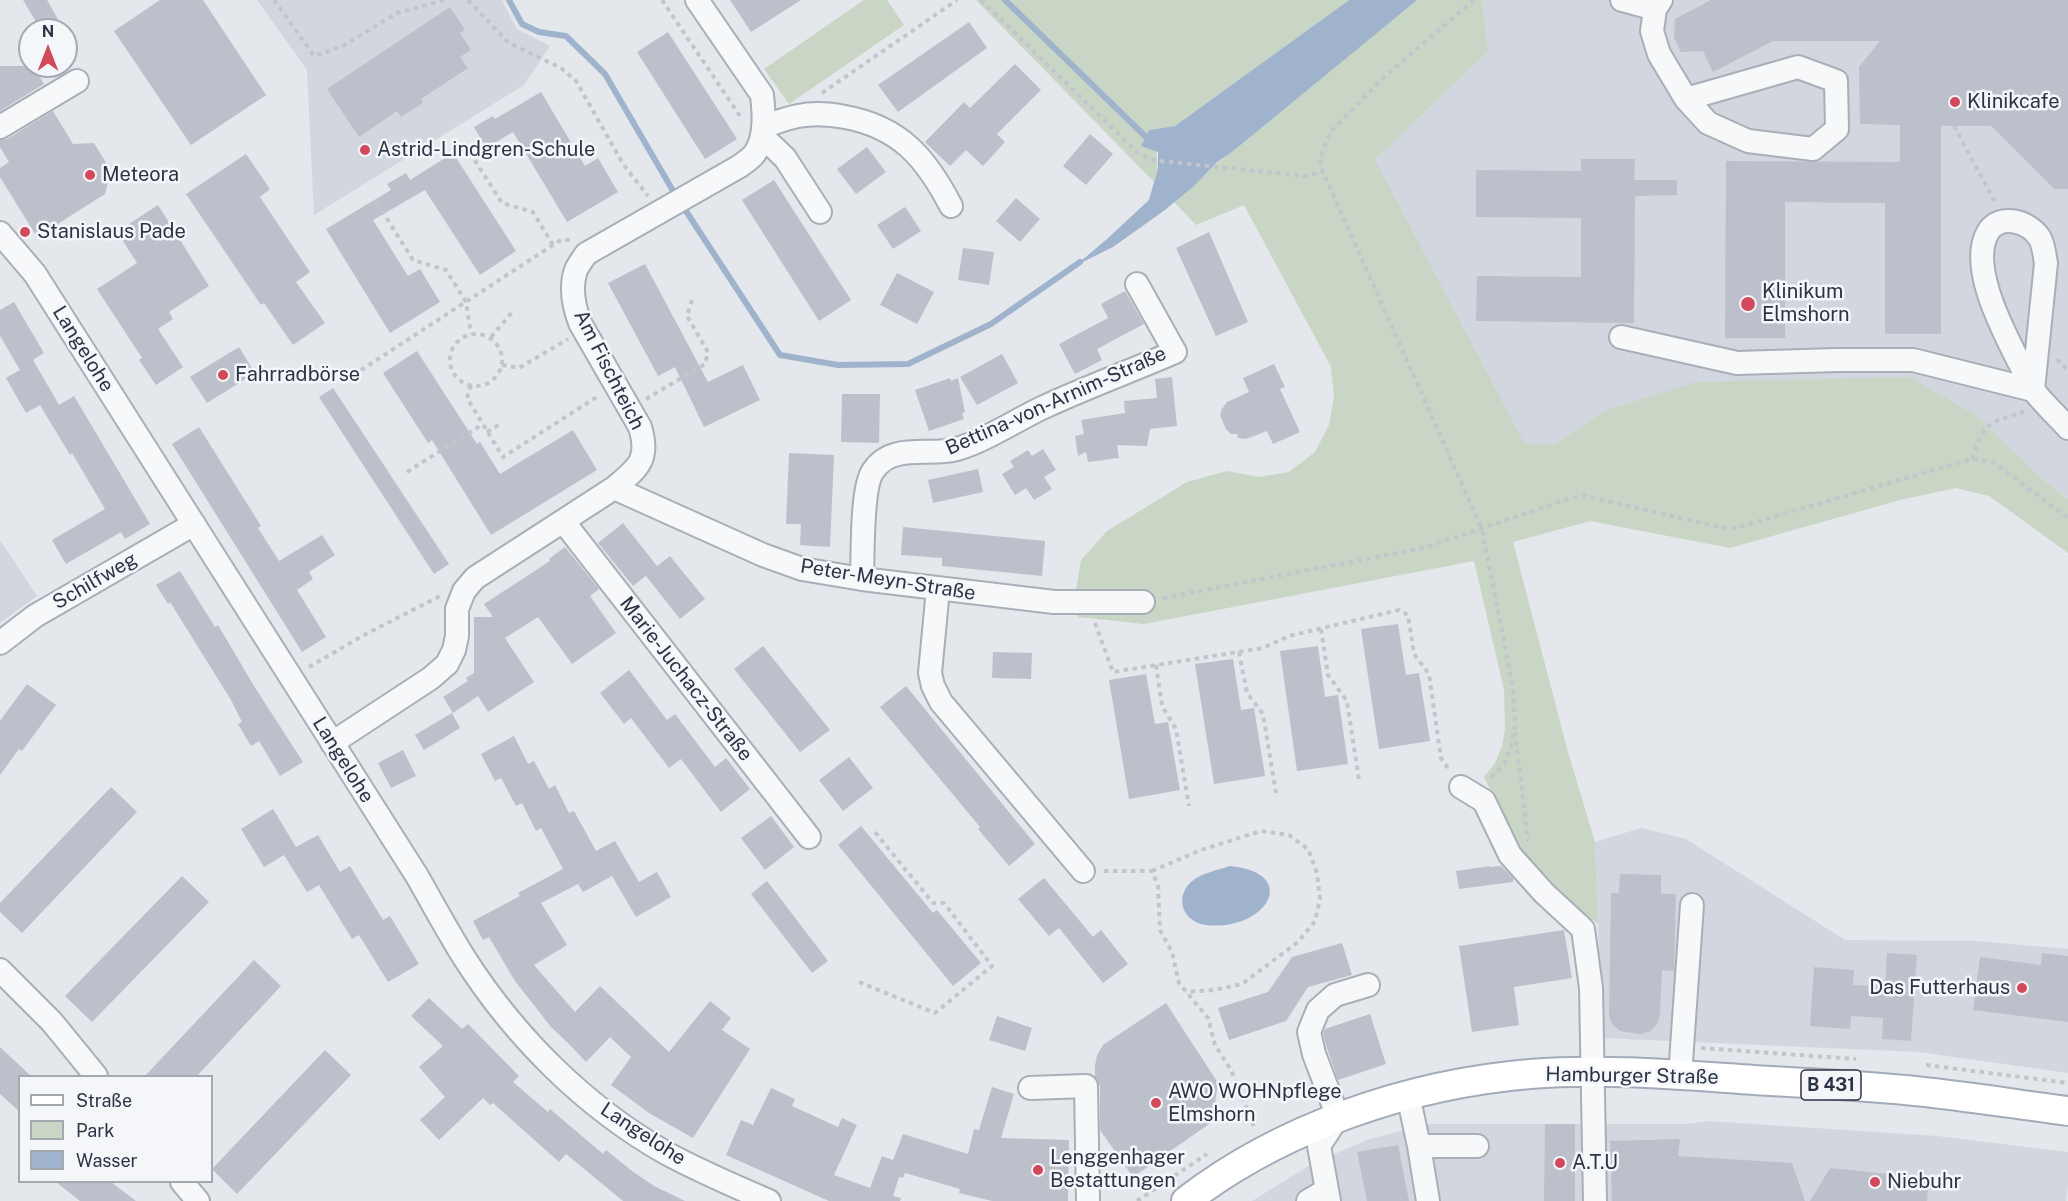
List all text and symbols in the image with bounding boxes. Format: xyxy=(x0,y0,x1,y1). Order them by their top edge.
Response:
north arrow xyxy=(18,18,78,78)
text: N xyxy=(42,22,54,41)
place label: Klinikcafe xyxy=(1967,90,2060,114)
marker: Klinikcafe xyxy=(1948,95,1962,109)
place label: Astrid-Lindgren-Schule xyxy=(377,138,595,162)
marker: Astrid-Lindgren-Schule xyxy=(358,143,372,157)
place label: Meteora xyxy=(102,163,179,187)
marker: Meteora xyxy=(83,168,97,182)
place label: Stanislaus Pade xyxy=(37,220,186,244)
marker: Stanislaus Pade xyxy=(18,225,32,239)
place label: Klinikum Elmshorn xyxy=(1762,280,1850,327)
marker: Klinikum Elmshorn xyxy=(1739,295,1757,313)
street label: Langelohe xyxy=(47,302,119,396)
street label: Am Fischteich xyxy=(569,306,649,434)
street label: Bettina-von-Arnim-Straße xyxy=(942,341,1170,461)
place label: Fahrradbörse xyxy=(235,363,360,387)
marker: Fahrradbörse xyxy=(216,368,230,382)
street label: Schilfweg xyxy=(49,547,141,615)
street label: Peter-Meyn-Straße xyxy=(799,554,977,606)
street label: Marie-Juchacz-Straße xyxy=(614,592,758,766)
street label: Langelohe xyxy=(307,713,379,807)
place label: Das Futterhaus xyxy=(1869,976,2010,1000)
marker: Das Futterhaus xyxy=(2015,981,2029,995)
street label: Hamburger Straße xyxy=(1545,1062,1719,1090)
road number: B 431 xyxy=(1801,1070,1861,1100)
legend xyxy=(18,1075,213,1183)
place label: AWO WOHNpflege Elmshorn xyxy=(1168,1080,1342,1127)
text: Straße xyxy=(76,1090,132,1111)
marker: AWO WOHNpflege Elmshorn xyxy=(1149,1096,1163,1110)
street label: Langelohe xyxy=(596,1098,690,1170)
text: Park xyxy=(76,1120,114,1141)
place label: Lenggenhager Bestattungen xyxy=(1050,1146,1185,1193)
text: Wasser xyxy=(76,1150,138,1171)
place label: A.T.U xyxy=(1572,1151,1618,1175)
marker: A.T.U xyxy=(1553,1156,1567,1170)
marker: Lenggenhager Bestattungen xyxy=(1031,1163,1045,1177)
place label: Niebuhr xyxy=(1887,1170,1961,1194)
marker: Niebuhr xyxy=(1868,1175,1882,1189)

